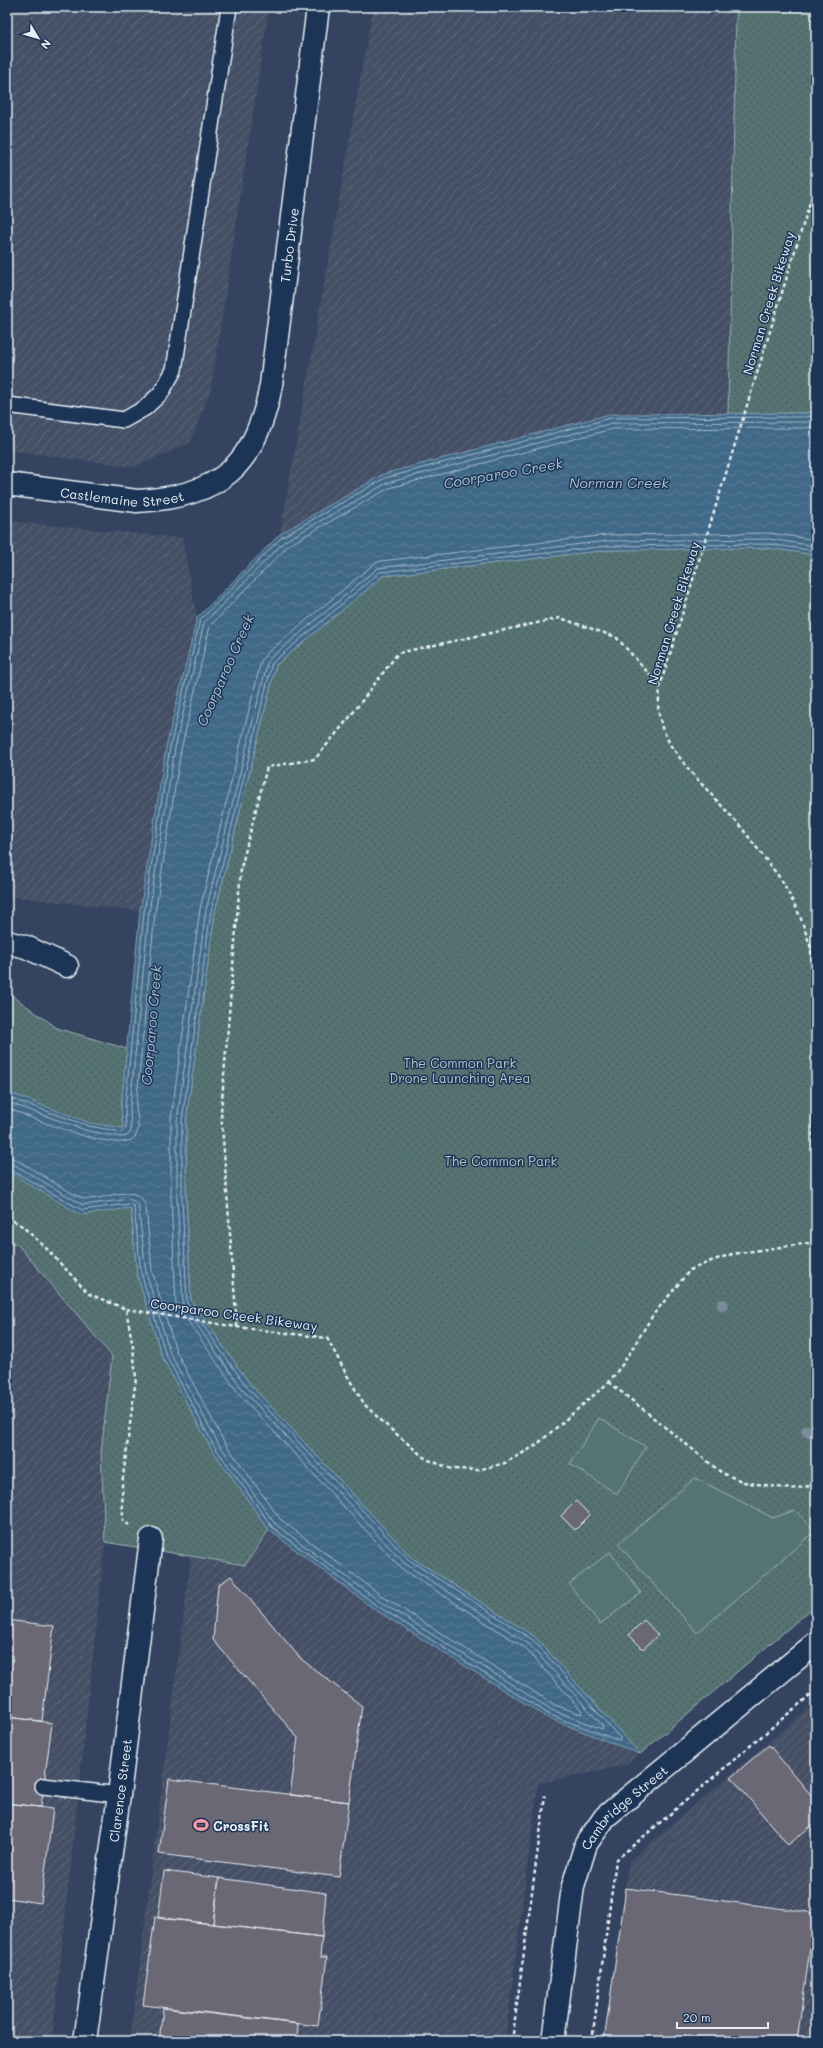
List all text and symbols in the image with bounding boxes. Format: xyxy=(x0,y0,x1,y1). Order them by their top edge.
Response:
north arrow xyxy=(18,18,58,58)
text: N xyxy=(38,37,55,52)
street label: Turbo Drive xyxy=(275,207,301,284)
street label: Norman Creek Bikeway xyxy=(738,229,798,377)
water label: Coorparoo Creek xyxy=(442,453,565,493)
water label: Norman Creek xyxy=(569,473,669,492)
street label: Castlemaine Street xyxy=(59,483,186,510)
street label: Norman Creek Bikeway xyxy=(643,539,703,687)
water label: Coorparoo Creek xyxy=(192,610,258,729)
water label: Coorparoo Creek xyxy=(136,963,166,1086)
park label: The Common Park Drone Launching Area xyxy=(389,1054,531,1086)
park label: The Common Park xyxy=(444,1152,558,1169)
street label: Coorparoo Creek Bikeway xyxy=(149,1294,319,1334)
street label: Clarence Street xyxy=(104,1738,134,1843)
street label: Cambridge Street xyxy=(576,1761,671,1852)
sports icon: CrossFit xyxy=(192,1816,210,1834)
place label: CrossFit xyxy=(213,1817,269,1834)
scale bar xyxy=(677,2004,768,2030)
text: 20 m xyxy=(683,2009,711,2025)

